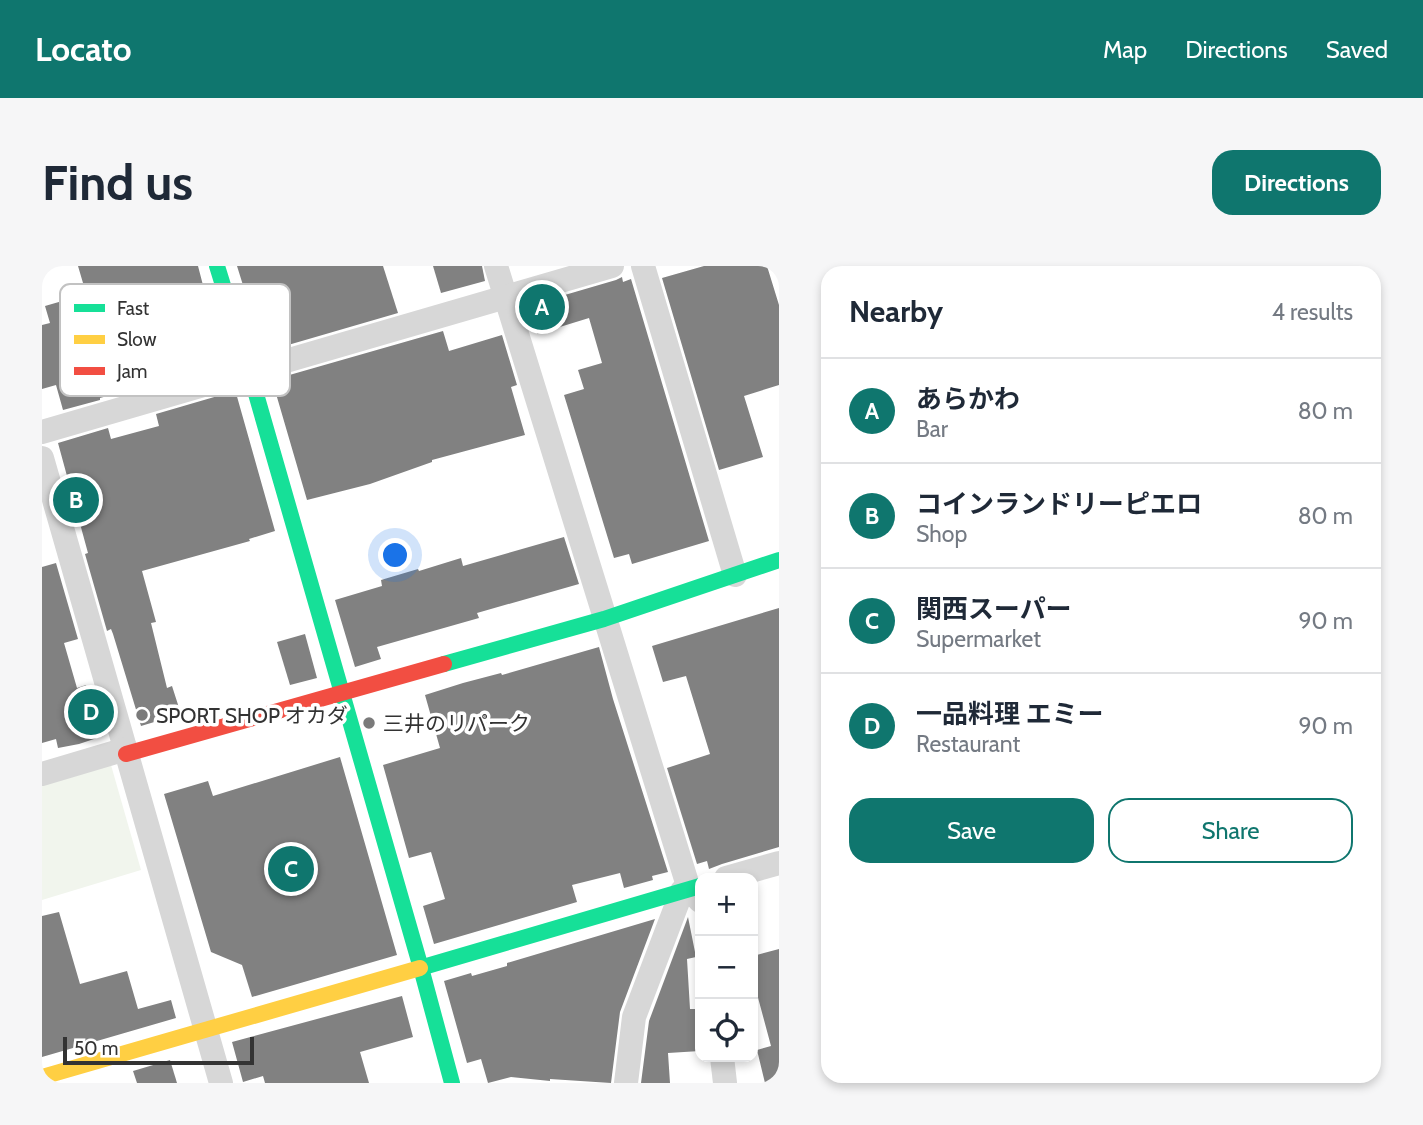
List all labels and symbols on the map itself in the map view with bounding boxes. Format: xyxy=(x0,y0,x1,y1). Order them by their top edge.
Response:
pin: A xyxy=(519,281,565,333)
legend xyxy=(60,284,290,396)
text: Fast xyxy=(117,297,150,320)
text: Slow xyxy=(117,328,157,351)
text: Jam xyxy=(116,360,147,383)
pin: B xyxy=(53,474,99,526)
your location xyxy=(378,538,412,572)
pin: D xyxy=(68,686,114,738)
place label: SPORT SHOP オカダ xyxy=(156,703,348,728)
marker: SPORT SHOP オカダ xyxy=(134,707,150,723)
place label: 三井のリパーク xyxy=(383,711,530,736)
marker: 三井のリパーク xyxy=(361,715,377,731)
pin: C xyxy=(268,843,314,895)
scale bar xyxy=(63,1034,254,1066)

